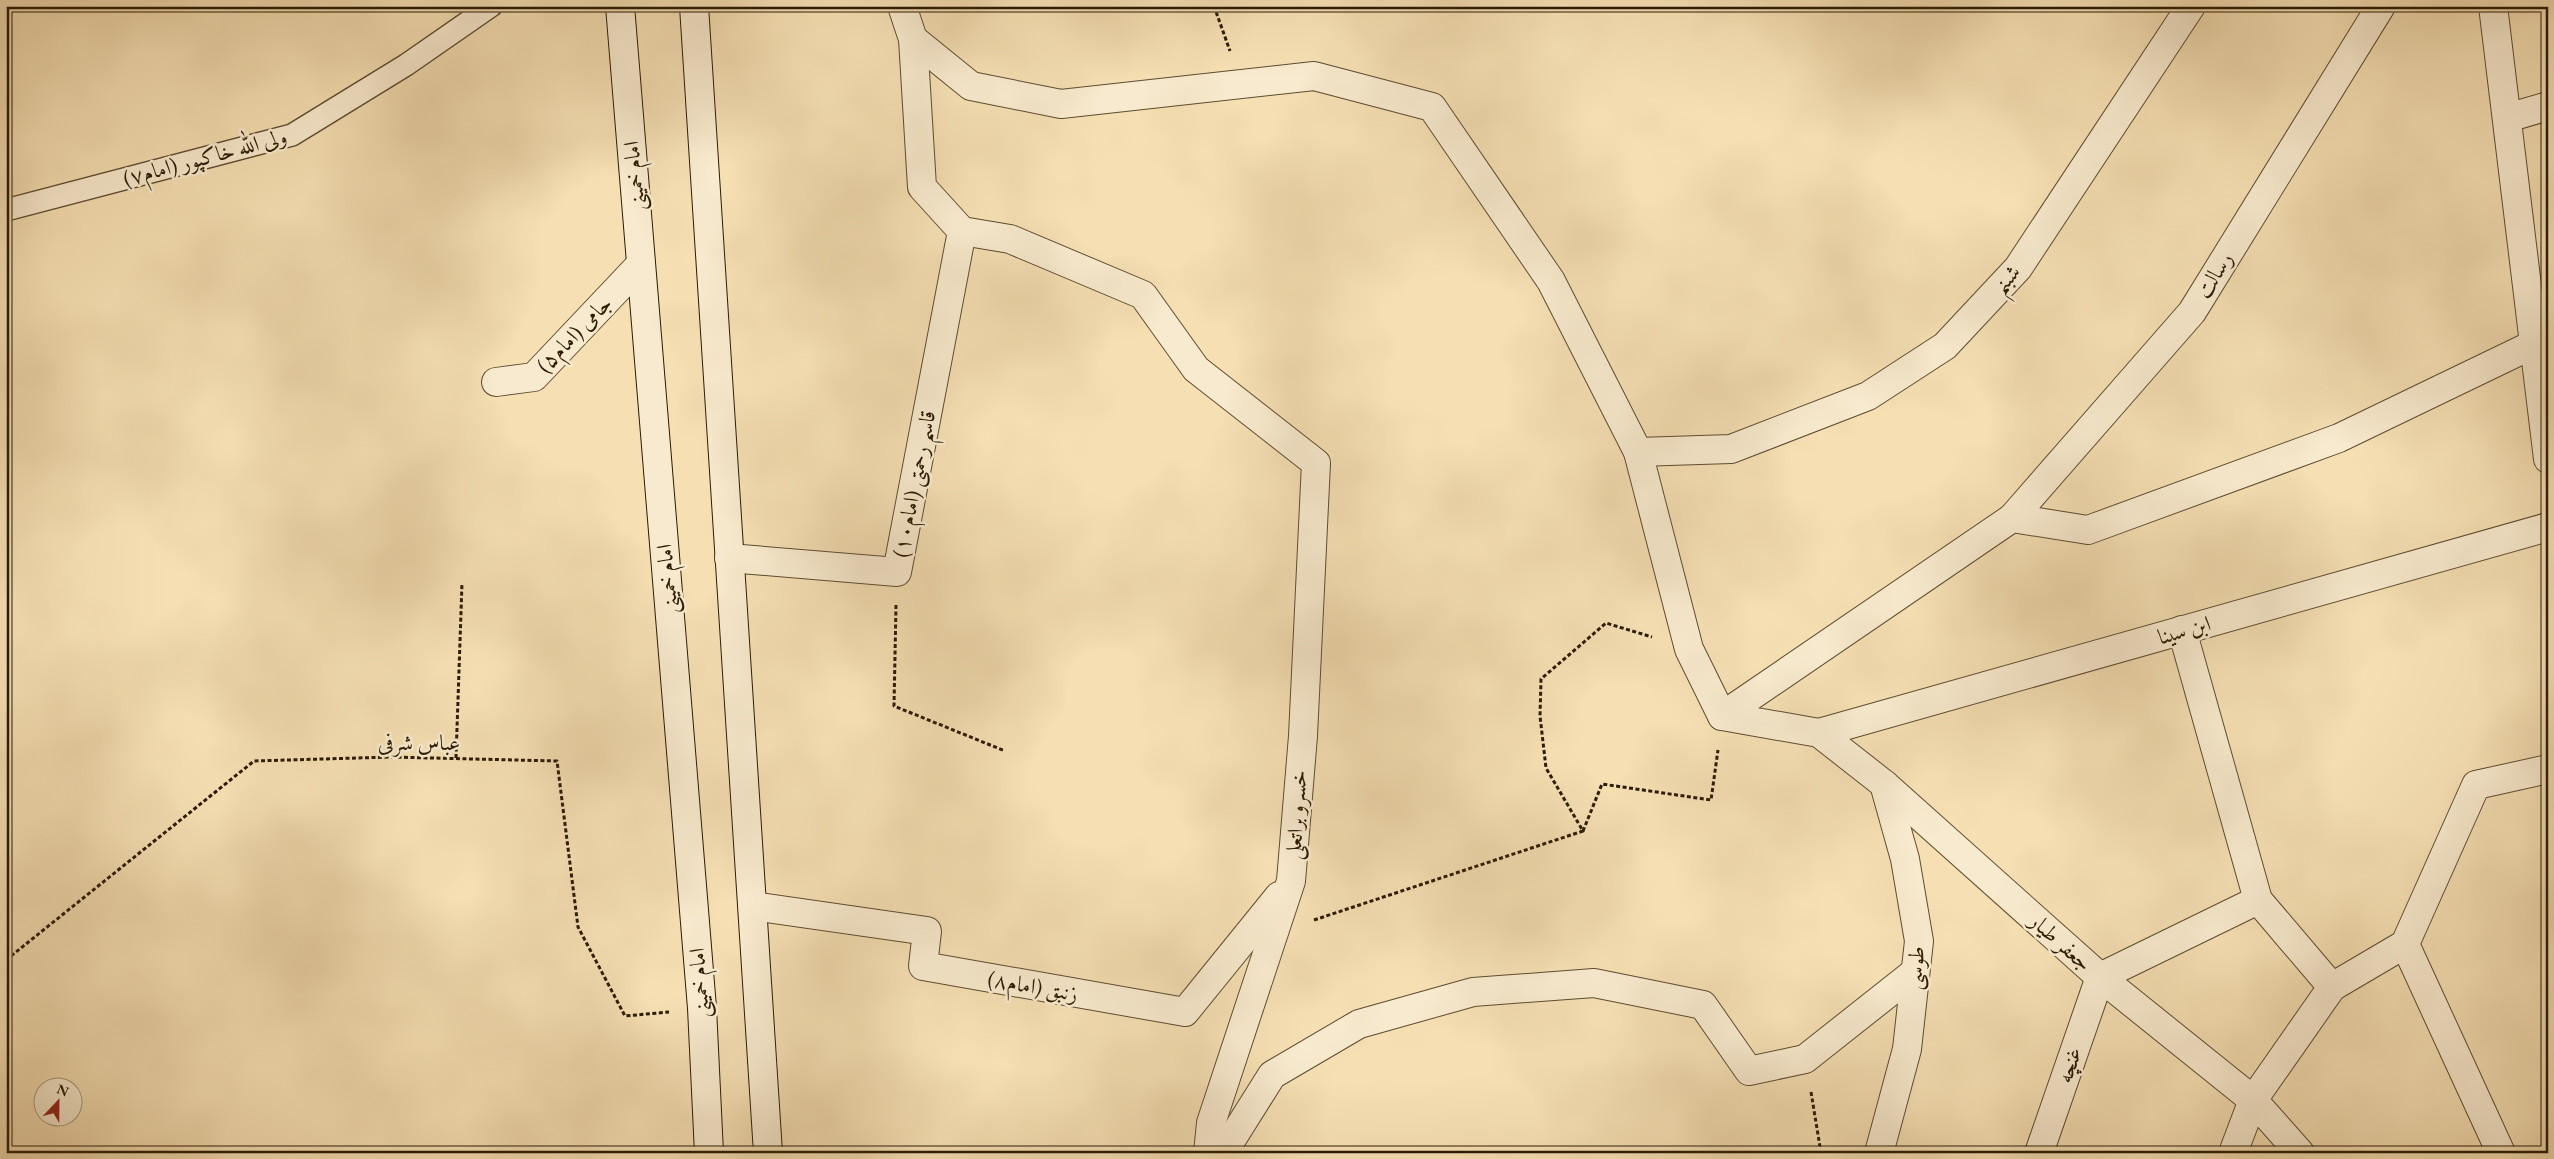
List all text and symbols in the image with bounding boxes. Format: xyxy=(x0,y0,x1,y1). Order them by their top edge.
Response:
street label: ولی الله خاکپور (امام۷) xyxy=(119,118,291,198)
street label: امام خمینی xyxy=(616,139,656,212)
street label: رسالت xyxy=(2189,246,2239,304)
street label: شبنم xyxy=(1985,258,2032,304)
street label: جامی (امام۵) xyxy=(530,289,622,382)
street label: قاسم رحمتی (امام۱۰) xyxy=(886,408,949,561)
street label: امام خمینی xyxy=(649,542,689,615)
street label: ابن سینا xyxy=(2154,609,2214,651)
street label: عباس شرفی xyxy=(378,728,460,757)
street label: خسرو براتعلی xyxy=(1278,769,1316,861)
street label: جعفر طیار xyxy=(2022,905,2098,978)
street label: طوسی xyxy=(1899,945,1932,991)
street label: امام خمینی xyxy=(682,947,721,1019)
street label: زنبق (امام۸) xyxy=(985,964,1080,1013)
street label: غنچه xyxy=(2049,1043,2089,1087)
north arrow xyxy=(32,1076,82,1126)
text: N xyxy=(54,1079,72,1101)

